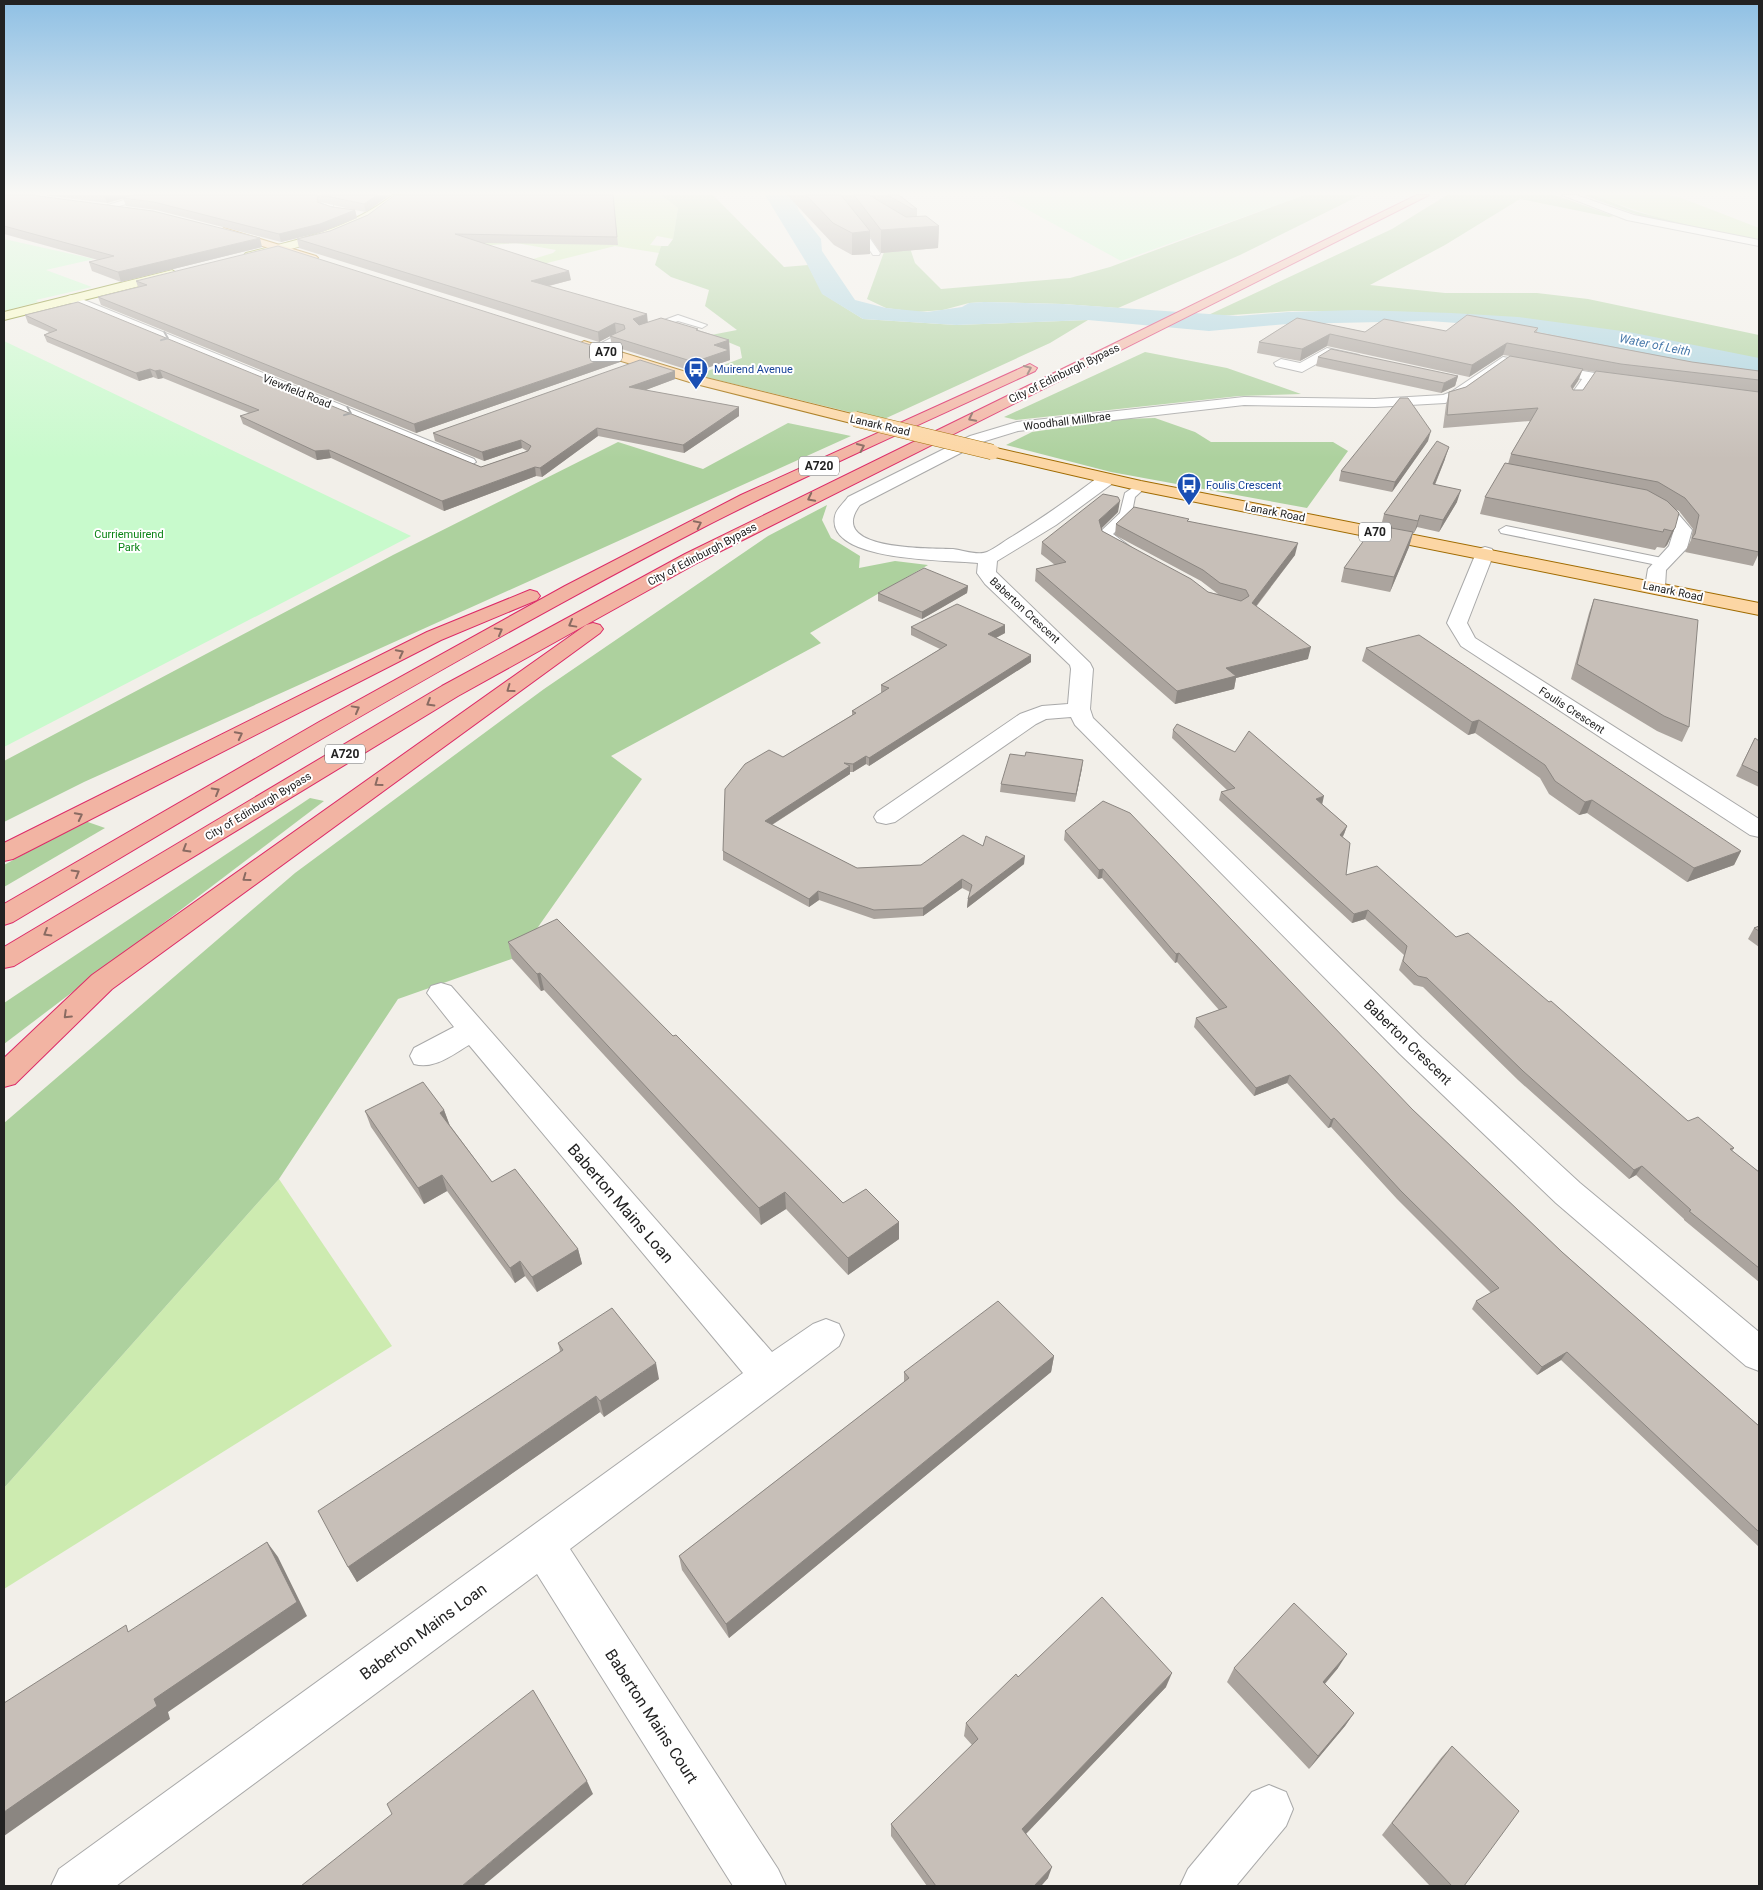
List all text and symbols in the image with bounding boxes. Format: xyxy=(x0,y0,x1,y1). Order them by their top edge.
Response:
one-way arrow xyxy=(160,331,169,342)
water label: Water of Leith xyxy=(1618,331,1692,359)
street label: City of Edinburgh Bypass xyxy=(1007,341,1122,406)
road number: A70 xyxy=(590,342,622,362)
bus stop icon: Muirend Avenue xyxy=(683,356,709,390)
place label: Muirend Avenue xyxy=(714,363,793,376)
one-way arrow xyxy=(1023,365,1032,375)
street label: Viewfield Road xyxy=(261,372,333,411)
one-way arrow xyxy=(343,406,352,416)
street label: Woodhall Millbrae xyxy=(1023,410,1111,433)
street label: Lanark Road xyxy=(849,412,911,439)
one-way arrow xyxy=(968,412,977,422)
one-way arrow xyxy=(856,442,865,453)
road number: A720 xyxy=(799,456,839,476)
bus stop icon: Foulis Crescent xyxy=(1176,472,1202,506)
place label: Foulis Crescent xyxy=(1206,479,1282,492)
one-way arrow xyxy=(807,492,816,502)
street label: Lanark Road xyxy=(1244,500,1306,525)
street label: City of Edinburgh Bypass xyxy=(645,520,759,589)
one-way arrow xyxy=(693,520,702,530)
road number: A70 xyxy=(1359,522,1391,542)
park label: Curriemuirend Park xyxy=(94,528,164,554)
street label: Baberton Crescent xyxy=(987,575,1063,646)
street label: Lanark Road xyxy=(1642,579,1704,604)
one-way arrow xyxy=(569,617,578,627)
one-way arrow xyxy=(494,627,503,637)
one-way arrow xyxy=(395,649,404,659)
one-way arrow xyxy=(507,683,516,691)
street label: Foulis Crescent xyxy=(1536,684,1607,737)
one-way arrow xyxy=(427,696,436,706)
one-way arrow xyxy=(351,705,360,715)
one-way arrow xyxy=(234,731,243,741)
road number: A720 xyxy=(325,744,365,764)
street label: City of Edinburgh Bypass xyxy=(203,769,314,843)
one-way arrow xyxy=(374,777,384,786)
one-way arrow xyxy=(211,787,220,797)
one-way arrow xyxy=(73,812,82,822)
one-way arrow xyxy=(183,843,192,853)
one-way arrow xyxy=(71,870,80,880)
one-way arrow xyxy=(242,872,252,881)
one-way arrow xyxy=(43,927,52,937)
street label: Baberton Crescent xyxy=(1361,996,1456,1088)
one-way arrow xyxy=(64,1009,73,1018)
street label: Baberton Mains Loan xyxy=(564,1140,678,1267)
street label: Baberton Mains Loan xyxy=(356,1579,490,1684)
street label: Baberton Mains Court xyxy=(601,1646,702,1787)

